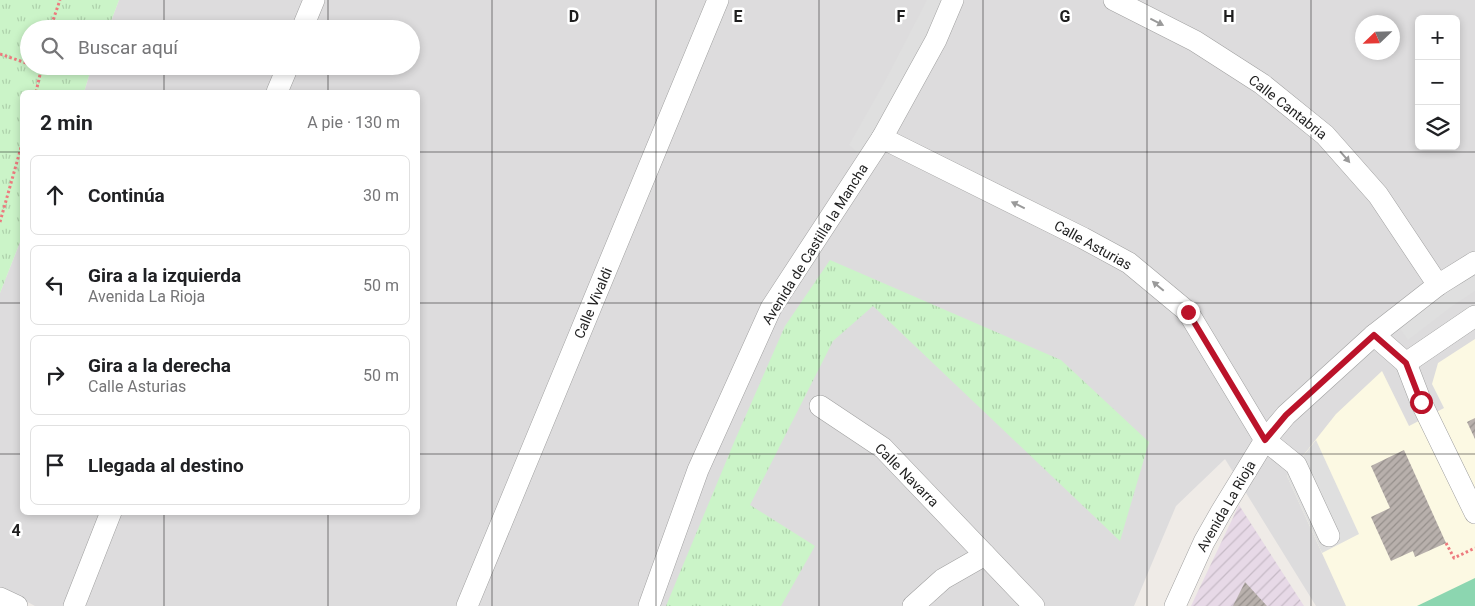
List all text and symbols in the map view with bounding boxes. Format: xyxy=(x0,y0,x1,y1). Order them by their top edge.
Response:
text: D xyxy=(569,7,579,26)
text: E xyxy=(734,7,743,26)
text: F xyxy=(897,7,906,26)
text: G xyxy=(1060,7,1071,26)
text: H xyxy=(1223,7,1235,26)
north arrow xyxy=(1355,15,1400,60)
map controls xyxy=(1415,15,1460,150)
button: + xyxy=(1415,15,1460,60)
one-way arrow xyxy=(1150,18,1164,26)
search box xyxy=(20,20,420,75)
icon: search xyxy=(38,34,66,62)
text: Buscar aquí xyxy=(78,36,178,59)
button: − xyxy=(1415,60,1460,105)
street label: Calle Cantabria xyxy=(1246,72,1330,142)
button: layers xyxy=(1415,105,1460,150)
text: 2 min xyxy=(40,111,93,135)
text: A pie · 130 m xyxy=(307,113,400,132)
one-way arrow xyxy=(1339,151,1350,164)
street label: Avenida de Castilla la Mancha xyxy=(759,161,871,327)
icon: ahead xyxy=(41,181,69,209)
text: Continúa xyxy=(88,184,165,207)
text: 30 m xyxy=(363,186,399,205)
one-way arrow xyxy=(1011,201,1025,209)
street label: Calle Asturias xyxy=(1051,217,1135,273)
text: Gira a la izquierda xyxy=(88,264,241,287)
street label: Calle Vivaldi xyxy=(571,265,615,341)
icon: left xyxy=(41,271,69,299)
text: 50 m xyxy=(363,276,399,295)
one-way arrow xyxy=(1151,281,1164,292)
text: Avenida La Rioja xyxy=(88,287,205,306)
route end xyxy=(1177,301,1200,324)
text: Gira a la derecha xyxy=(88,354,231,377)
icon: right xyxy=(41,361,69,389)
text: 50 m xyxy=(363,366,399,385)
text: Calle Asturias xyxy=(88,377,186,396)
route start xyxy=(1410,391,1433,414)
street label: Calle Navarra xyxy=(872,440,942,510)
icon: arrive xyxy=(41,451,69,479)
text: Llegada al destino xyxy=(88,454,244,477)
street label: Avenida La Rioja xyxy=(1193,458,1259,554)
text: 4 xyxy=(11,521,21,540)

